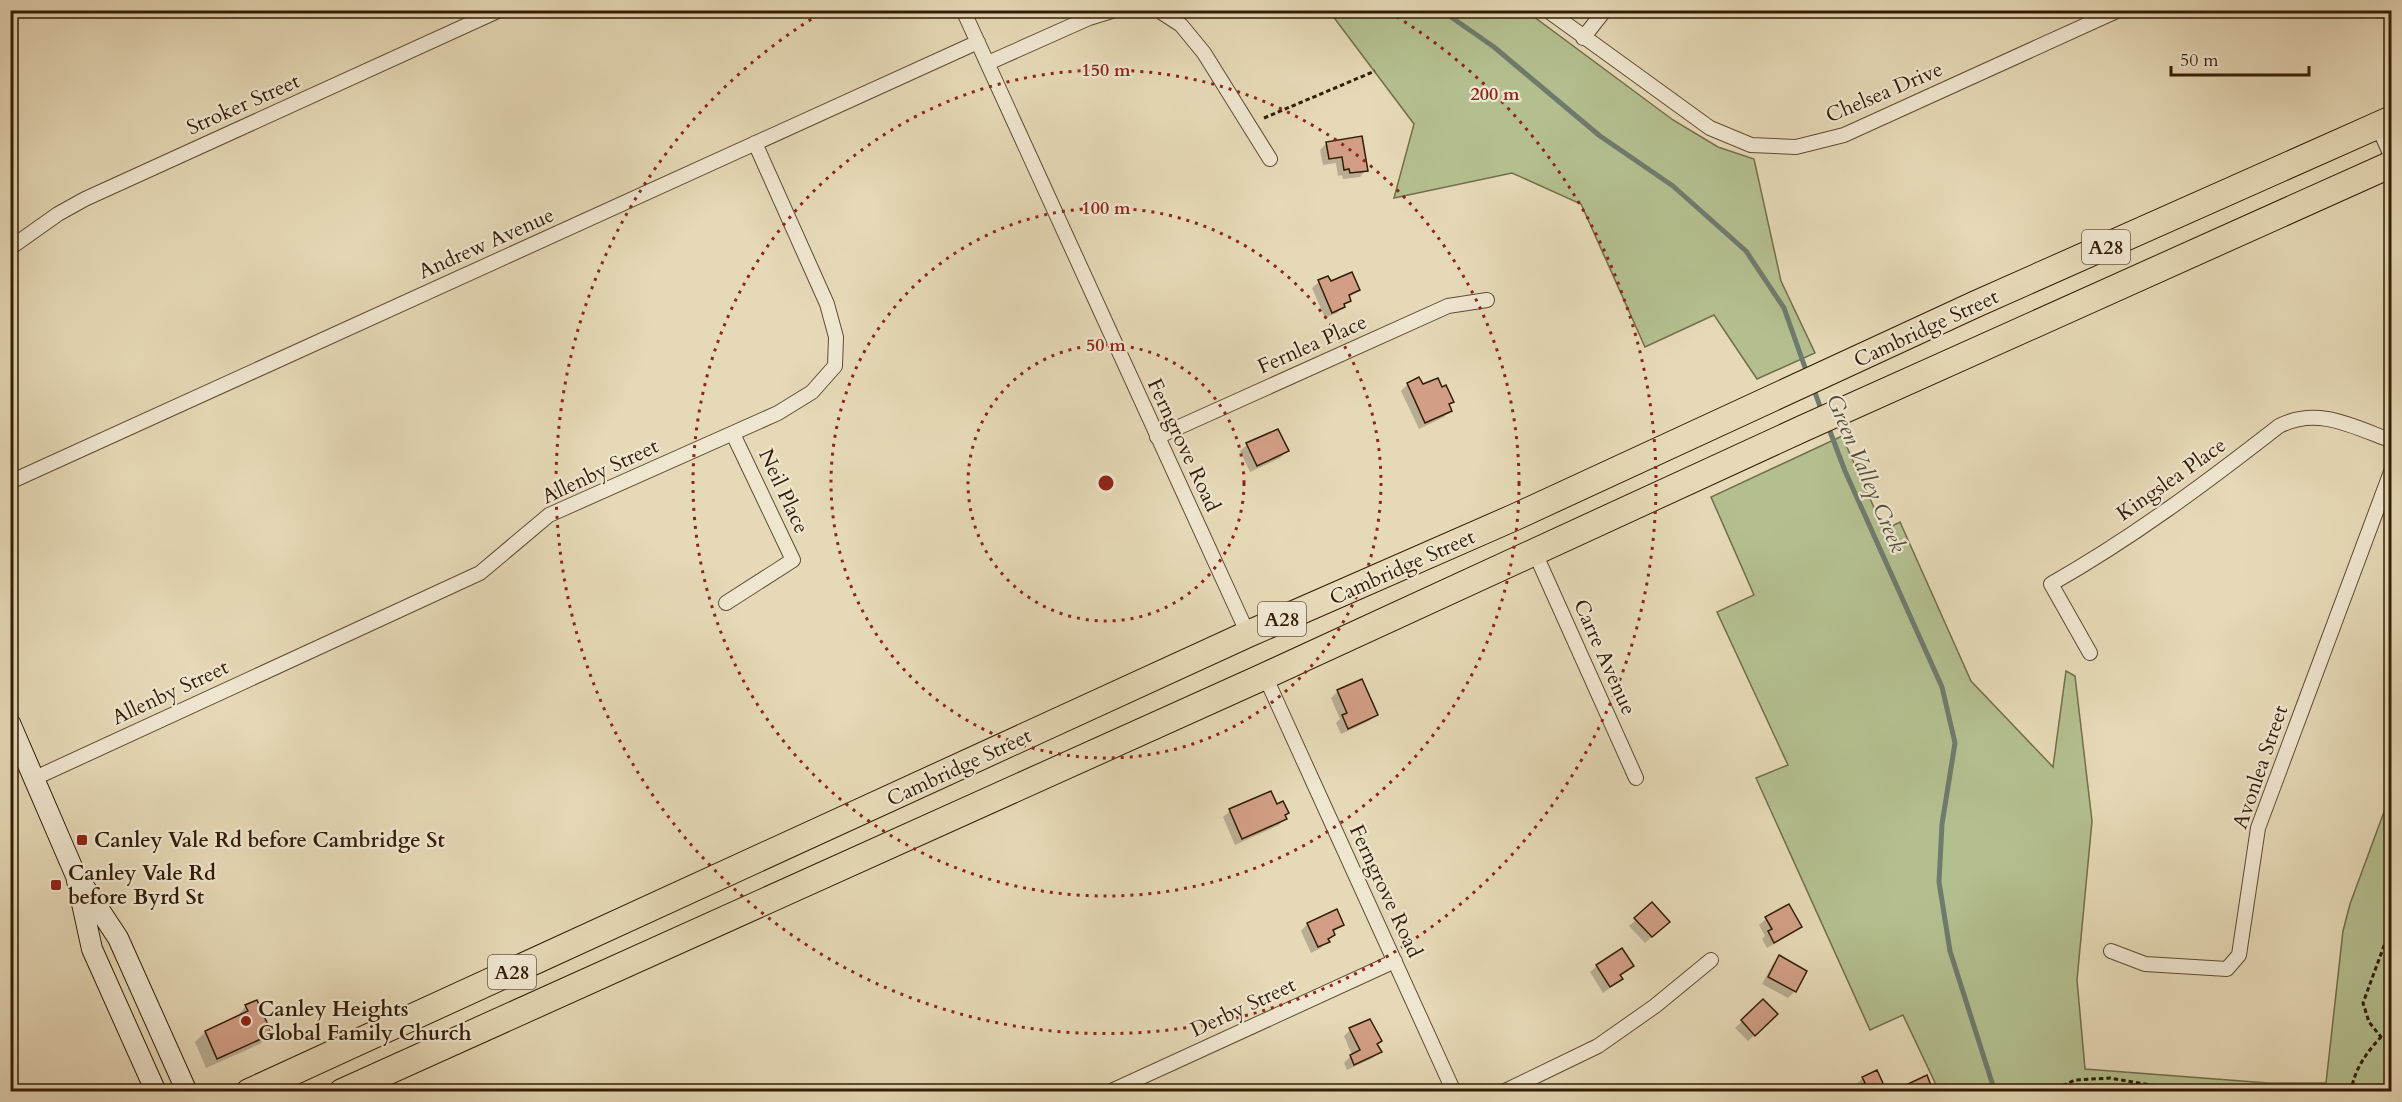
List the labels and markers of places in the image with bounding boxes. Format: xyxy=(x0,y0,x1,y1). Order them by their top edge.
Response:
centre of rings xyxy=(1096,473,1116,493)
place label: Canley Vale Rd before Cambridge St xyxy=(94,826,445,855)
marker: Canley Vale Rd before Cambridge St xyxy=(75,833,89,847)
place label: Canley Vale Rd before Byrd St xyxy=(68,859,216,912)
marker: Canley Vale Rd before Byrd St xyxy=(49,878,63,892)
place label: Canley Heights Global Family Church xyxy=(258,995,472,1048)
marker: Canley Heights Global Family Church xyxy=(239,1014,253,1028)

